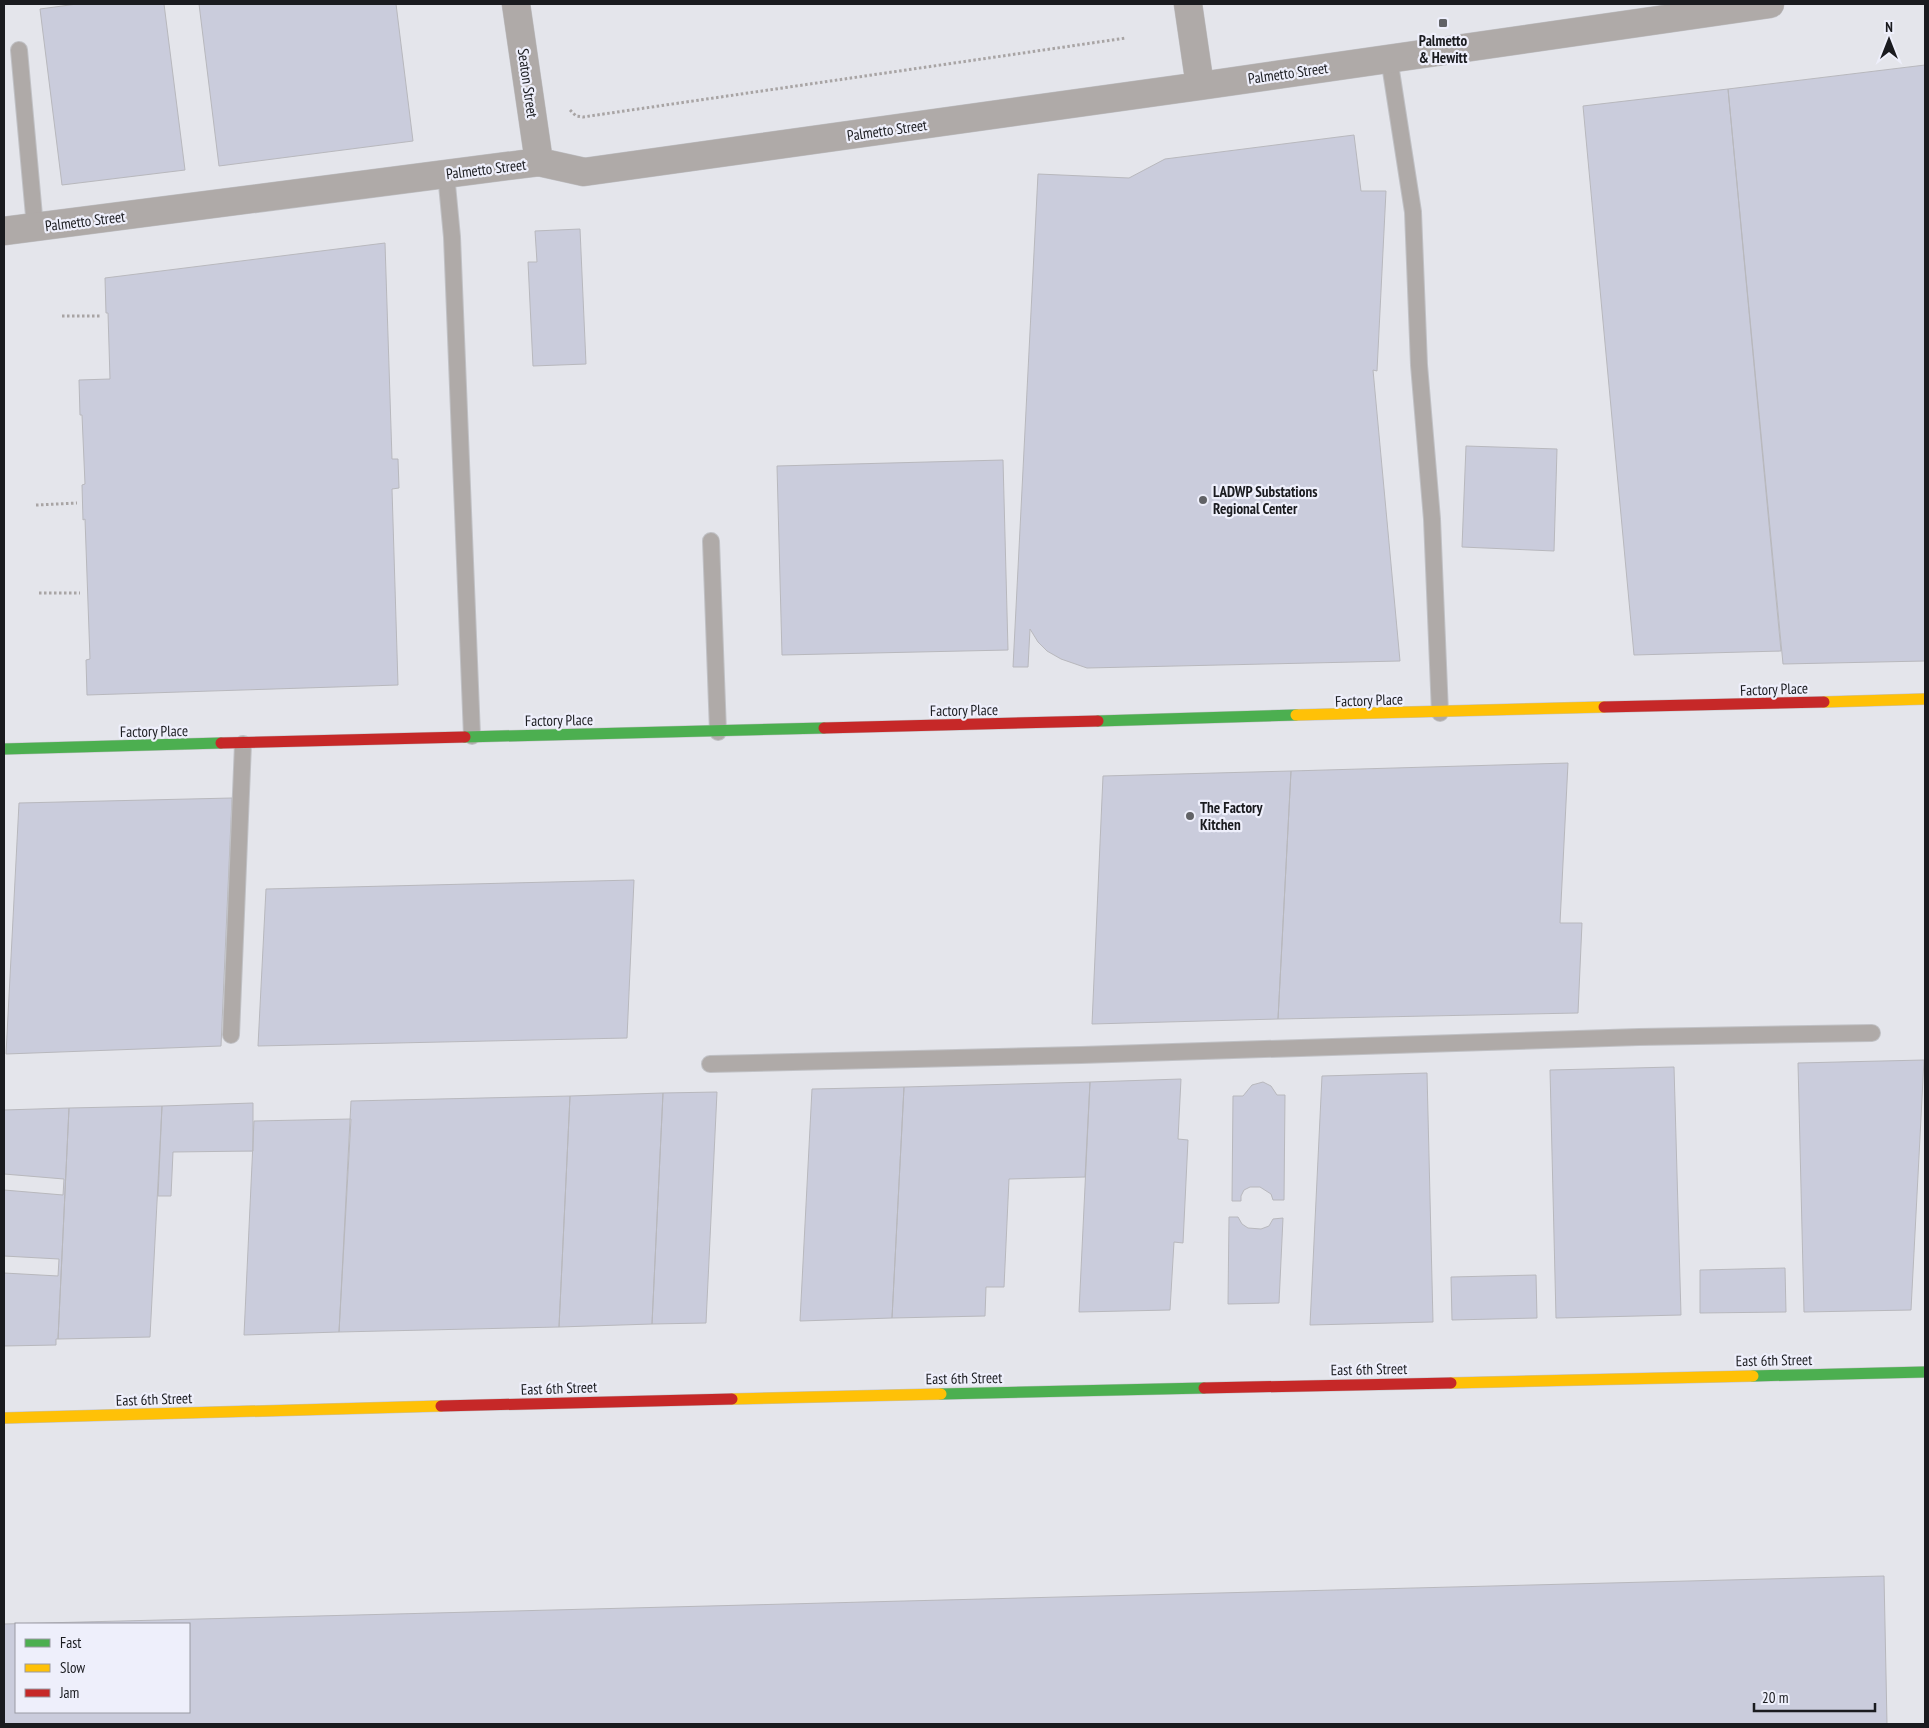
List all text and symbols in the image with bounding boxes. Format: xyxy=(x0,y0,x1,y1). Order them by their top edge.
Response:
north arrow xyxy=(1864,15,1914,65)
marker: Palmetto & Hewitt xyxy=(1437,17,1449,29)
text: N xyxy=(1885,18,1893,36)
place label: Palmetto & Hewitt xyxy=(1419,31,1468,67)
street label: Seaton Street xyxy=(514,47,542,119)
street label: Palmetto Street xyxy=(1247,58,1329,88)
street label: Palmetto Street xyxy=(846,115,928,145)
street label: Palmetto Street xyxy=(445,155,527,183)
street label: Palmetto Street xyxy=(44,207,126,235)
place label: LADWP Substations Regional Center xyxy=(1213,482,1317,518)
marker: LADWP Substations Regional Center xyxy=(1197,494,1209,506)
street label: Factory Place xyxy=(1740,678,1808,700)
street label: Factory Place xyxy=(1335,689,1403,711)
street label: Factory Place xyxy=(930,700,998,720)
street label: Factory Place xyxy=(525,710,593,730)
street label: Factory Place xyxy=(120,721,188,741)
place label: The Factory Kitchen xyxy=(1200,798,1264,834)
marker: The Factory Kitchen xyxy=(1184,810,1196,822)
street label: East 6th Street xyxy=(1736,1350,1812,1370)
street label: East 6th Street xyxy=(1331,1359,1407,1379)
street label: East 6th Street xyxy=(926,1368,1002,1388)
street label: East 6th Street xyxy=(520,1377,598,1399)
street label: East 6th Street xyxy=(115,1388,193,1410)
legend xyxy=(15,1623,190,1713)
text: Fast xyxy=(60,1633,81,1652)
text: Slow xyxy=(60,1658,85,1677)
scale bar xyxy=(1754,1680,1875,1712)
text: Jam xyxy=(59,1683,79,1702)
text: 20 m xyxy=(1762,1688,1788,1707)

